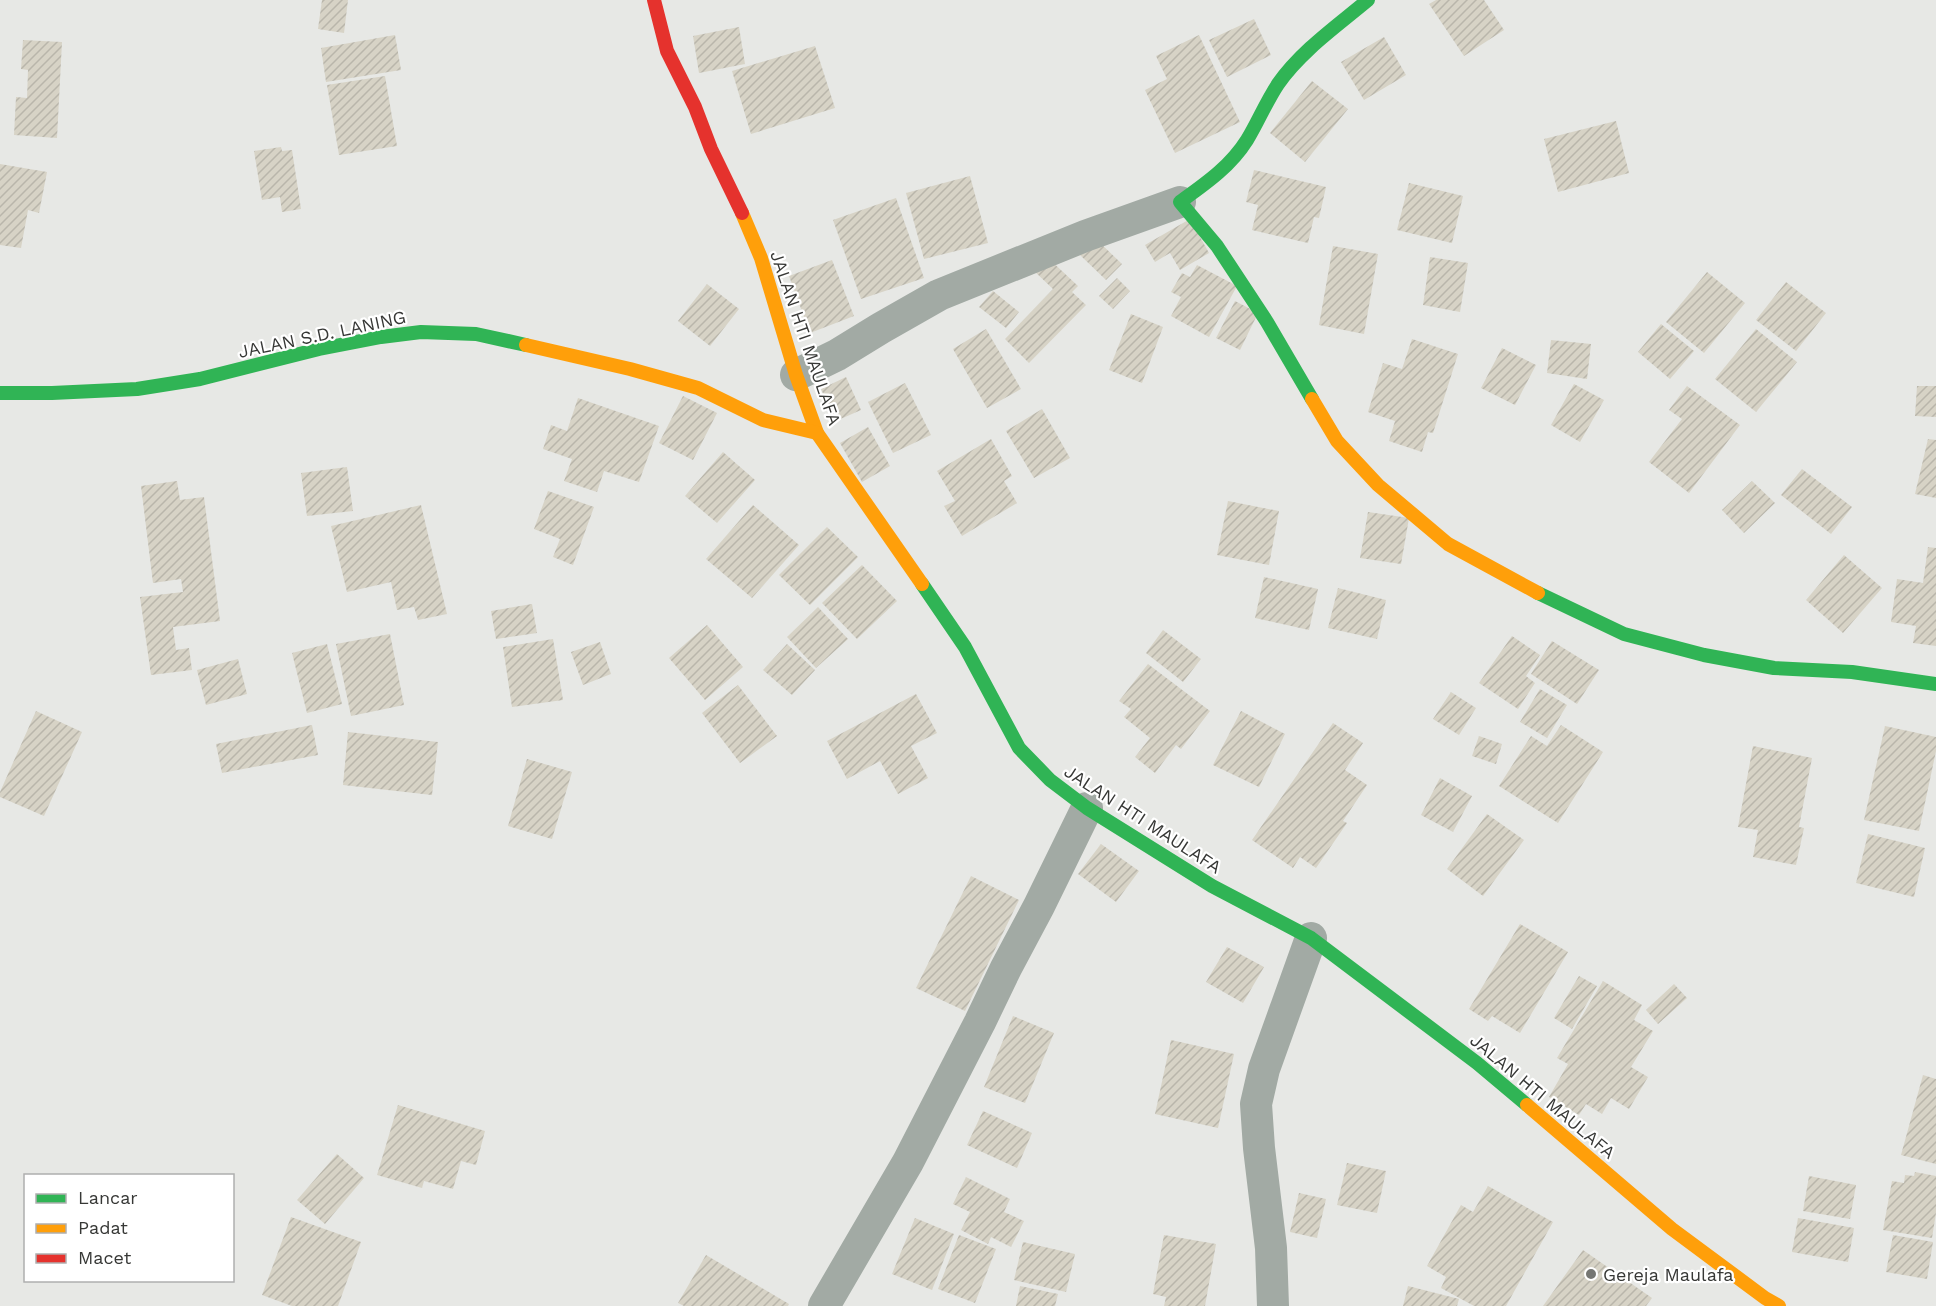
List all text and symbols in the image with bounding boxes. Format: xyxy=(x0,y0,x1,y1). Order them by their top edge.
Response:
street label: JALAN HTI MAULAFA xyxy=(766,248,846,428)
street label: JALAN S.D. LANING xyxy=(236,306,408,362)
street label: JALAN HTI MAULAFA xyxy=(1061,760,1226,878)
street label: JALAN HTI MAULAFA xyxy=(1466,1029,1620,1163)
legend xyxy=(24,1174,234,1282)
text: Lancar xyxy=(78,1187,138,1208)
text: Padat xyxy=(78,1217,128,1238)
text: Macet xyxy=(78,1247,132,1268)
place label: Gereja Maulafa xyxy=(1603,1264,1733,1285)
marker: Gereja Maulafa xyxy=(1584,1267,1598,1281)

